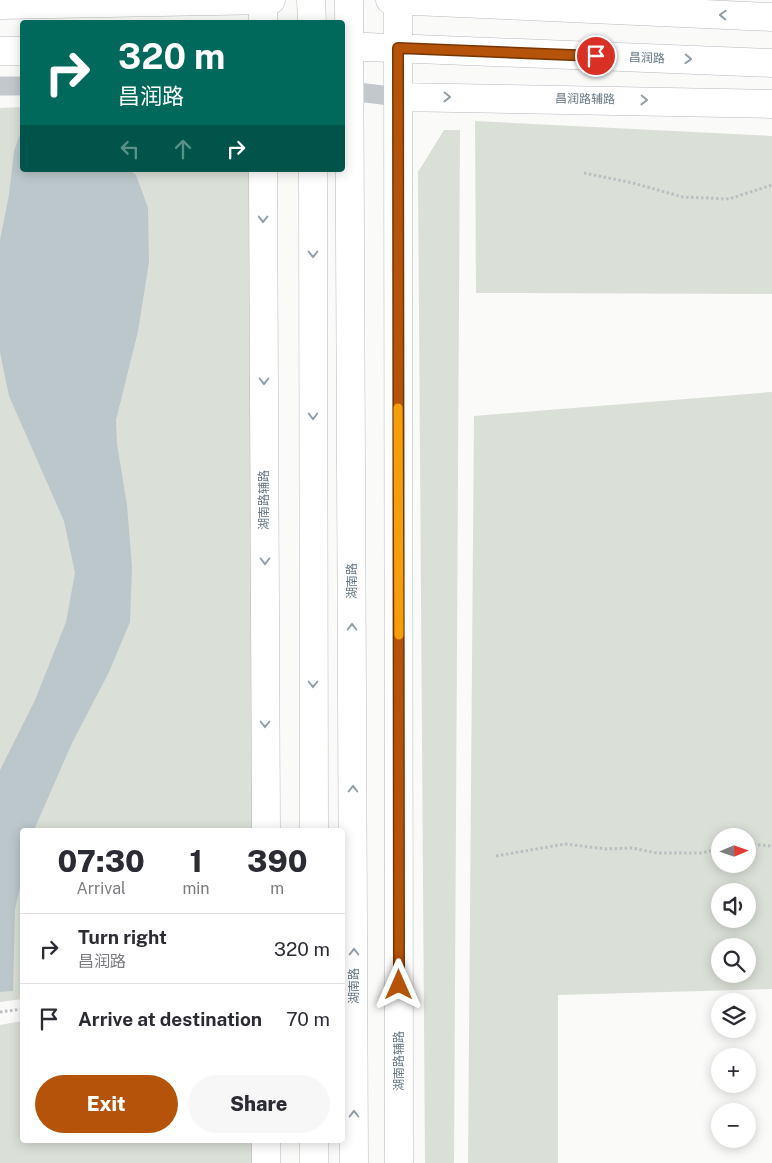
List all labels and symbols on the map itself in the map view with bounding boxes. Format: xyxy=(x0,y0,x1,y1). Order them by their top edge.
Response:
one-way arrow xyxy=(719,9,727,20)
pin xyxy=(575,35,617,77)
street label: 昌润路 xyxy=(629,50,665,66)
one-way arrow xyxy=(685,54,693,65)
street label: 昌润路辅路 xyxy=(555,91,615,107)
one-way arrow xyxy=(444,92,451,102)
one-way arrow xyxy=(641,95,649,105)
one-way arrow xyxy=(258,215,268,223)
one-way arrow xyxy=(308,250,318,258)
one-way arrow xyxy=(259,378,269,385)
one-way arrow xyxy=(308,412,318,420)
street label: 湖南路辅路 xyxy=(257,470,271,530)
one-way arrow xyxy=(259,557,270,565)
street label: 湖南路 xyxy=(345,563,359,599)
one-way arrow xyxy=(347,623,357,630)
one-way arrow xyxy=(308,680,318,688)
one-way arrow xyxy=(260,720,270,728)
one-way arrow xyxy=(348,785,358,793)
north arrow xyxy=(711,828,756,872)
one-way arrow xyxy=(349,948,359,956)
position arrow xyxy=(372,958,424,1010)
street label: 湖南路 xyxy=(347,968,361,1004)
street label: 湖南路辅路 xyxy=(392,1031,406,1091)
one-way arrow xyxy=(349,1110,359,1118)

